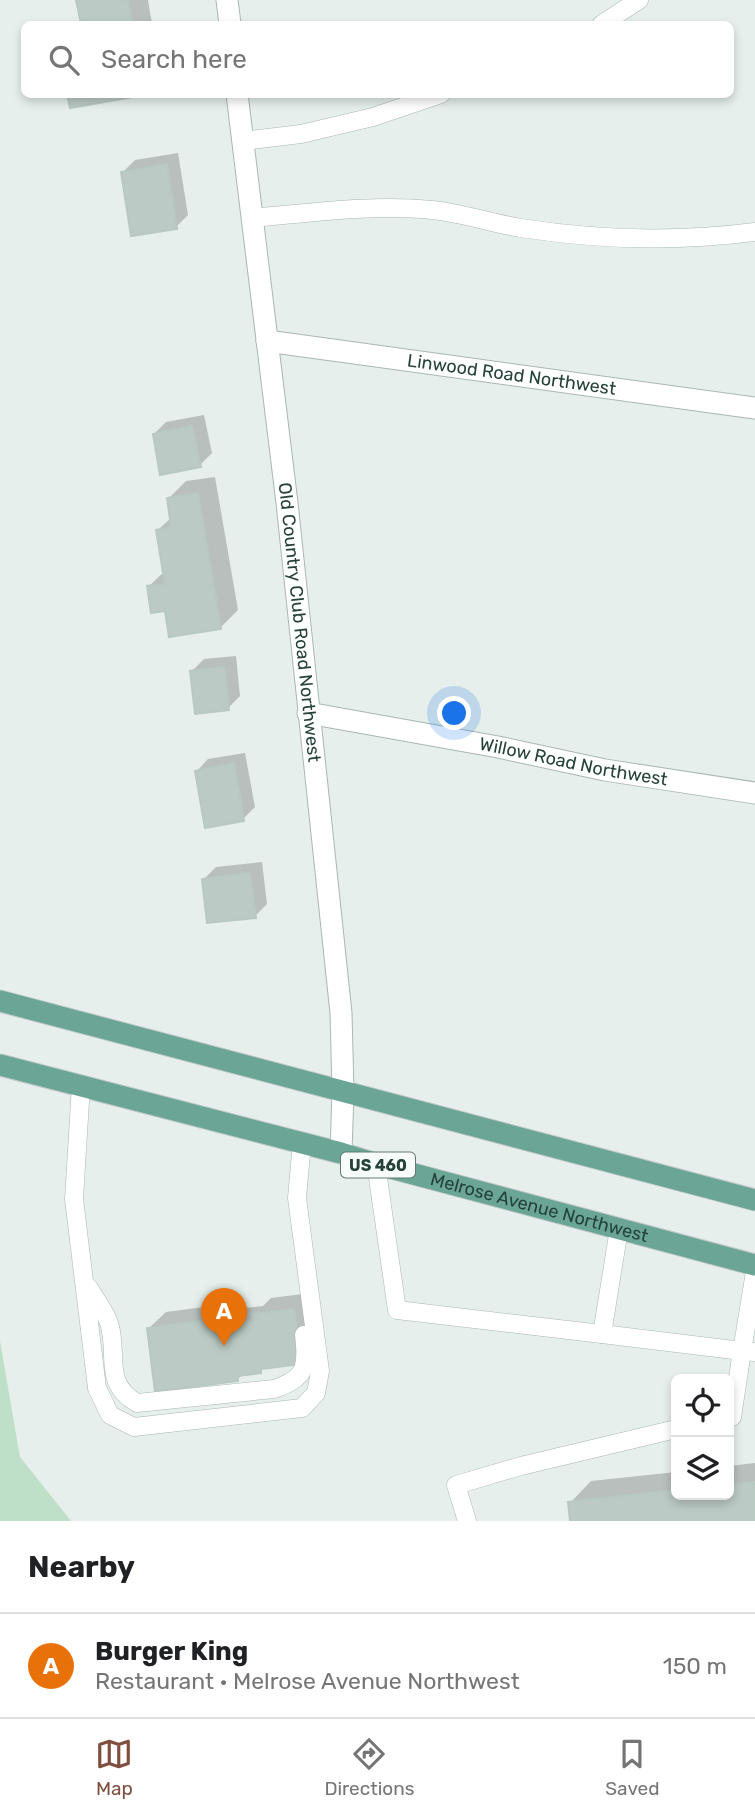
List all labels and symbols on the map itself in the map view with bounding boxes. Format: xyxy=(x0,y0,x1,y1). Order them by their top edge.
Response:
street label: Linwood Road Northwest xyxy=(406,349,617,400)
street label: Old Country Club Road Northwest xyxy=(274,481,325,763)
your location xyxy=(437,696,471,730)
street label: Willow Road Northwest xyxy=(478,733,669,790)
road number: US 460 xyxy=(341,1152,415,1177)
street label: Melrose Avenue Northwest xyxy=(428,1168,651,1247)
pin: A xyxy=(201,1288,247,1346)

